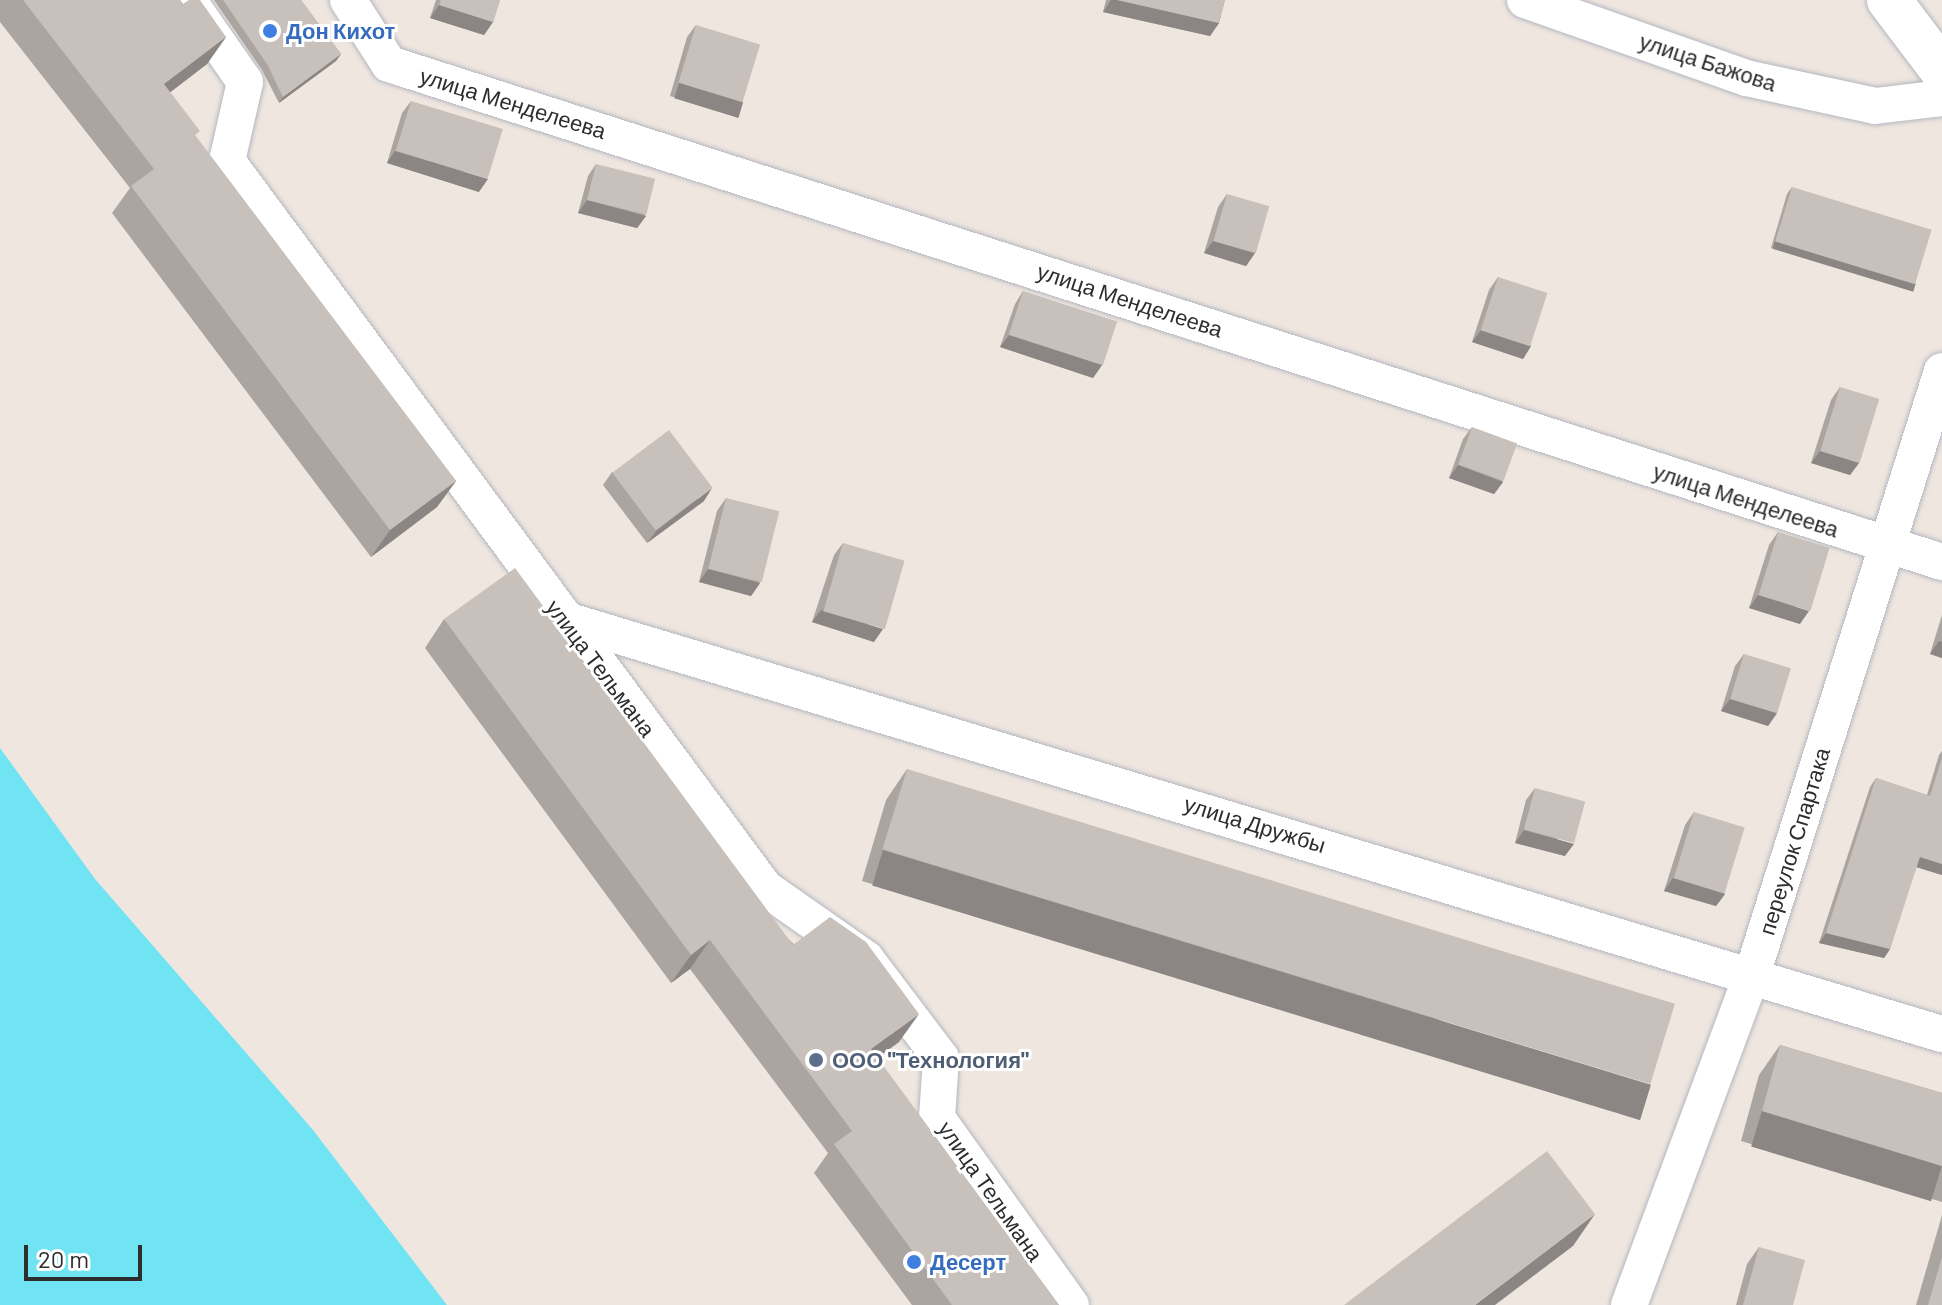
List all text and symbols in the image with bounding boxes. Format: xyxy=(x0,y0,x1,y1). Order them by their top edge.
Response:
place label: Дон Кихот xyxy=(286,18,395,44)
marker: Дон Кихот xyxy=(261,22,279,40)
street label: улица Бажова xyxy=(1636,27,1780,97)
street label: улица Менделеева xyxy=(417,62,609,144)
street label: улица Менделеева xyxy=(1034,258,1226,342)
street label: улица Менделеева xyxy=(1650,458,1842,542)
street label: улица Тельмана xyxy=(541,594,661,742)
street label: переулок Спартака xyxy=(1753,744,1835,938)
street label: улица Дружбы xyxy=(1181,790,1329,858)
place label: ООО "Технология" xyxy=(832,1047,1029,1073)
marker: ООО "Технология" xyxy=(807,1051,825,1069)
street label: улица Тельмана xyxy=(933,1116,1049,1266)
scale bar xyxy=(28,1229,146,1279)
text: 20 m xyxy=(38,1244,89,1273)
place label: Десерт xyxy=(930,1249,1006,1275)
marker: Десерт xyxy=(905,1253,923,1271)

